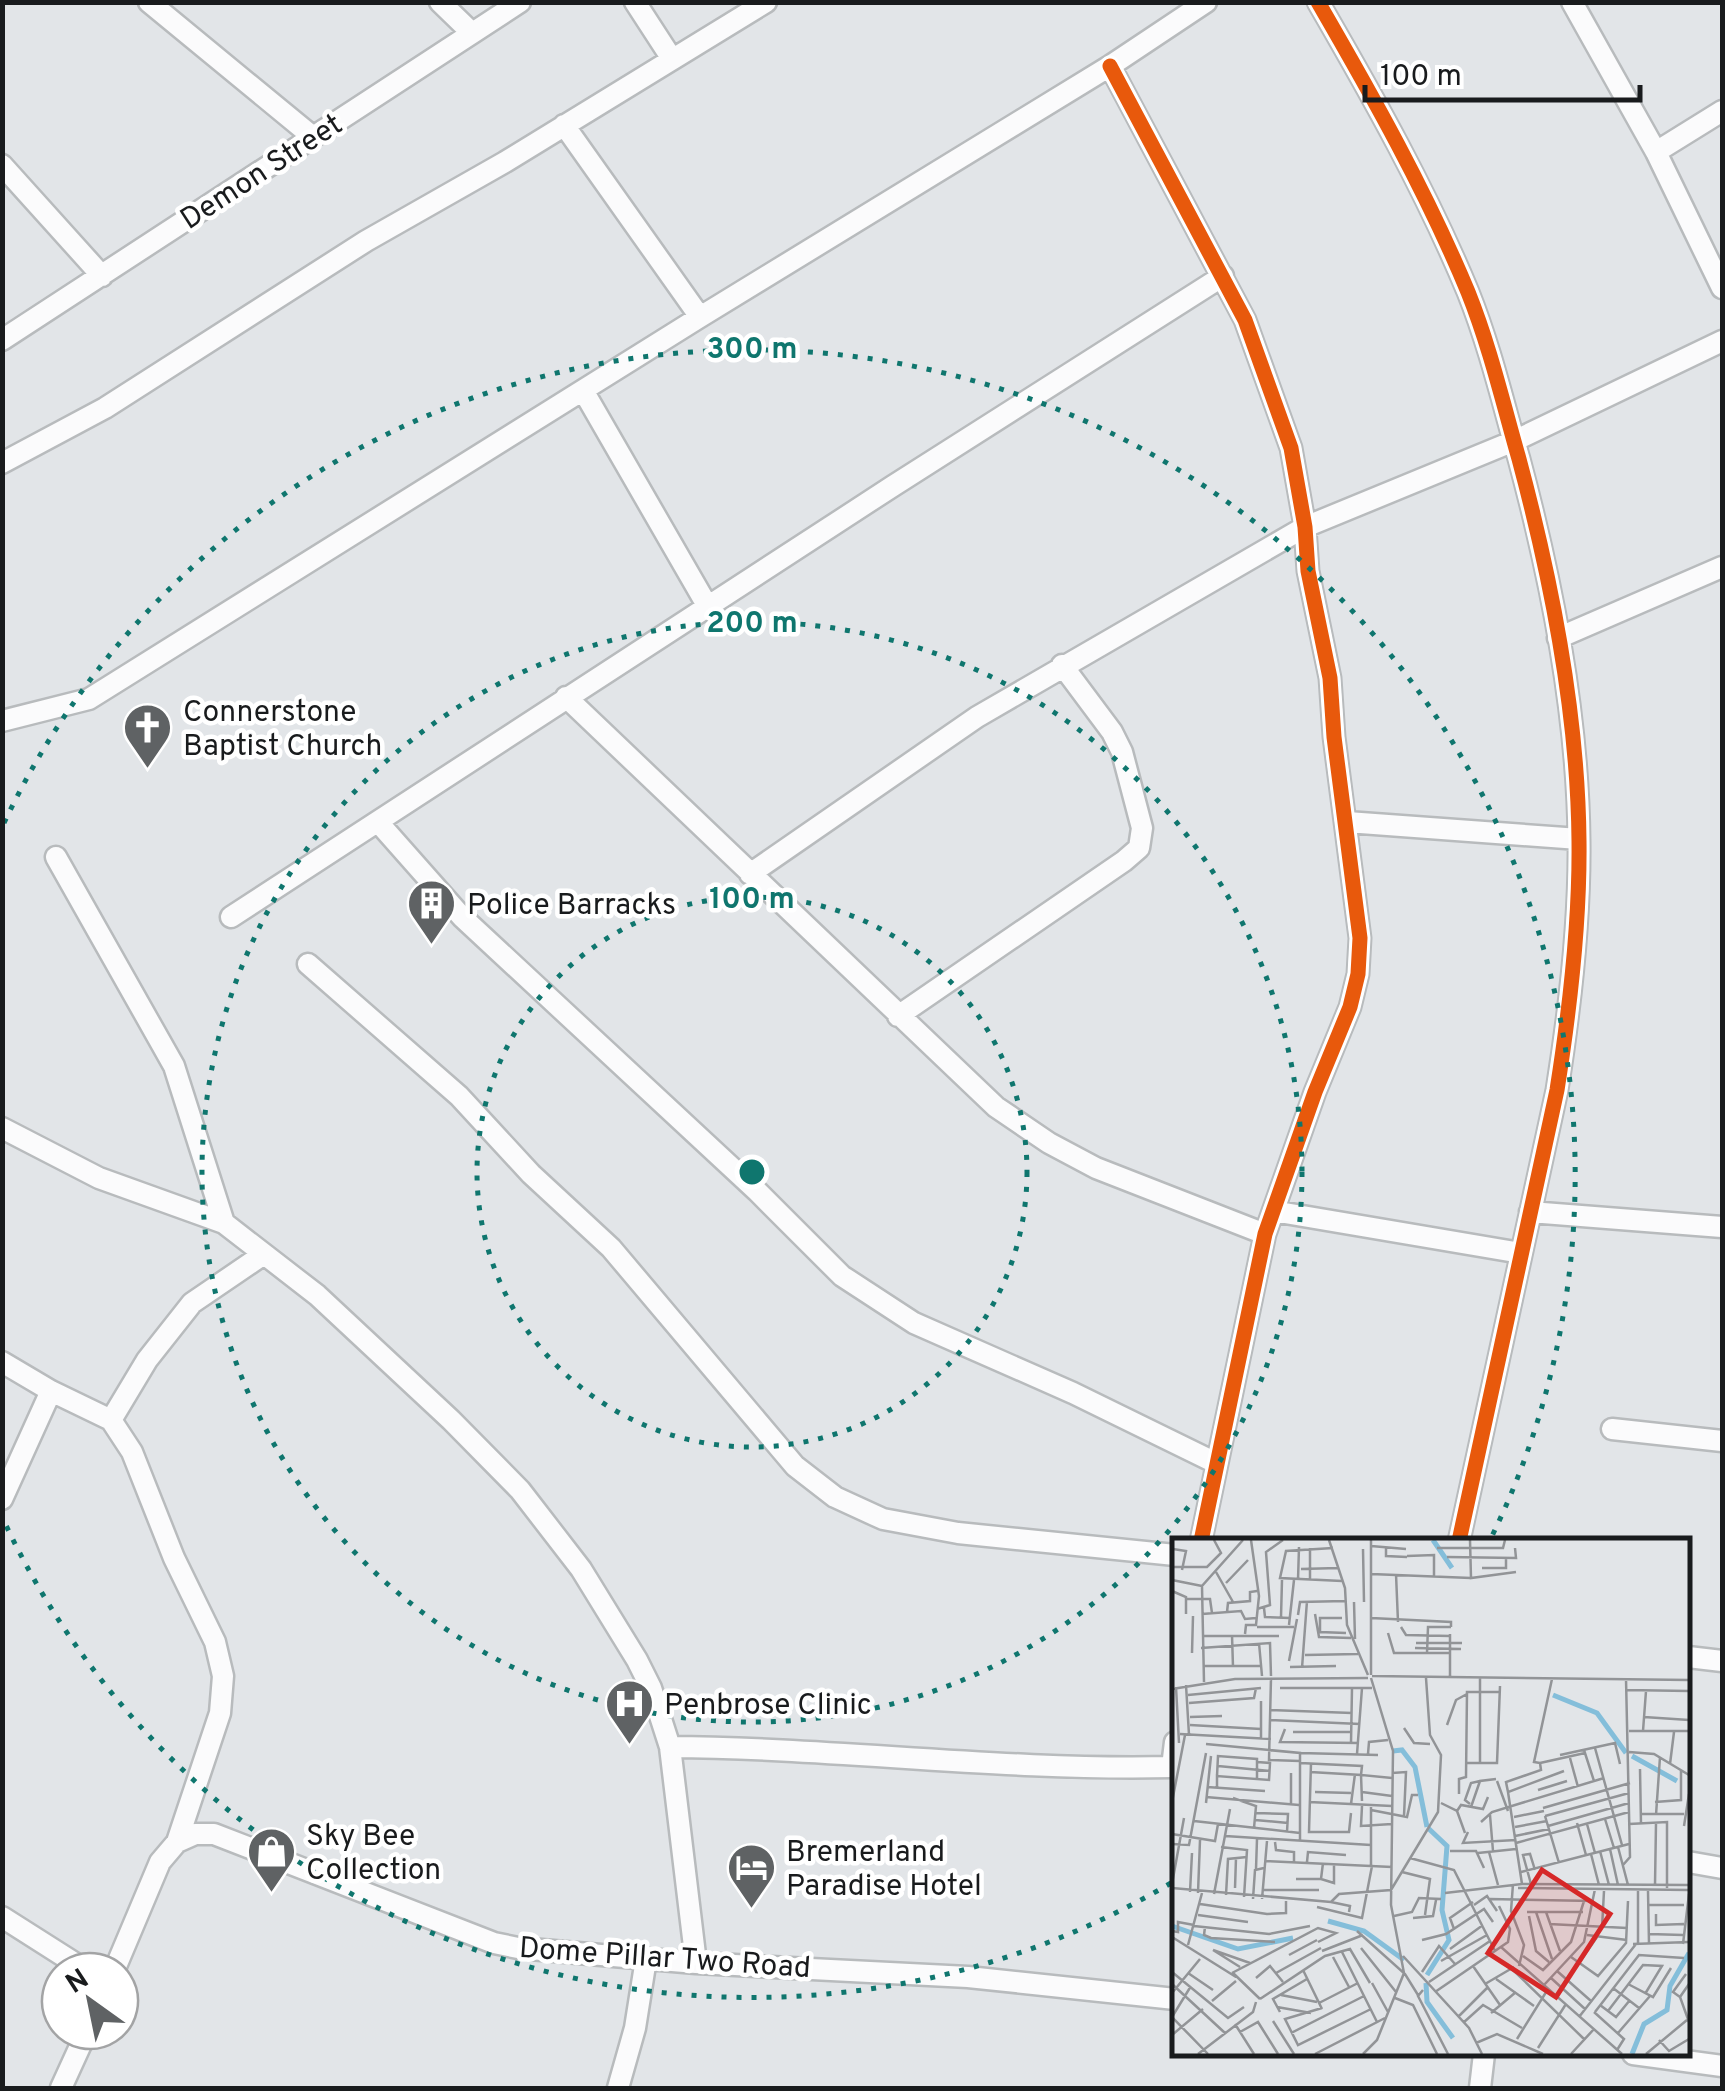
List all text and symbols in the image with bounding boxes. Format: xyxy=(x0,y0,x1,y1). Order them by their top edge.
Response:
scale bar xyxy=(1365,40,1640,102)
text: 100 m xyxy=(1380,59,1462,96)
street label: Demon Street xyxy=(174,107,350,239)
text: 300 m xyxy=(707,332,797,369)
text: 200 m xyxy=(706,606,798,643)
place label: Connerstone Baptist Church xyxy=(183,695,383,766)
church icon: Connerstone Baptist Church xyxy=(122,702,174,770)
building icon: Police Barracks xyxy=(406,878,458,946)
text: 100 m xyxy=(709,882,795,919)
place label: Police Barracks xyxy=(467,888,676,925)
centre of rings xyxy=(734,1154,770,1190)
inset map xyxy=(1172,1538,1690,2056)
hospital icon: Penbrose Clinic xyxy=(603,1678,655,1746)
place label: Penbrose Clinic xyxy=(664,1688,872,1725)
place label: Sky Bee Collection xyxy=(306,1819,441,1890)
shop icon: Sky Bee Collection xyxy=(245,1826,297,1894)
place label: Bremerland Paradise Hotel xyxy=(786,1835,982,1906)
hotel icon: Bremerland Paradise Hotel xyxy=(725,1842,777,1910)
street label: Dome Pillar Two Road xyxy=(518,1931,812,1988)
north arrow xyxy=(40,1951,140,2051)
text: N xyxy=(60,1962,96,2003)

